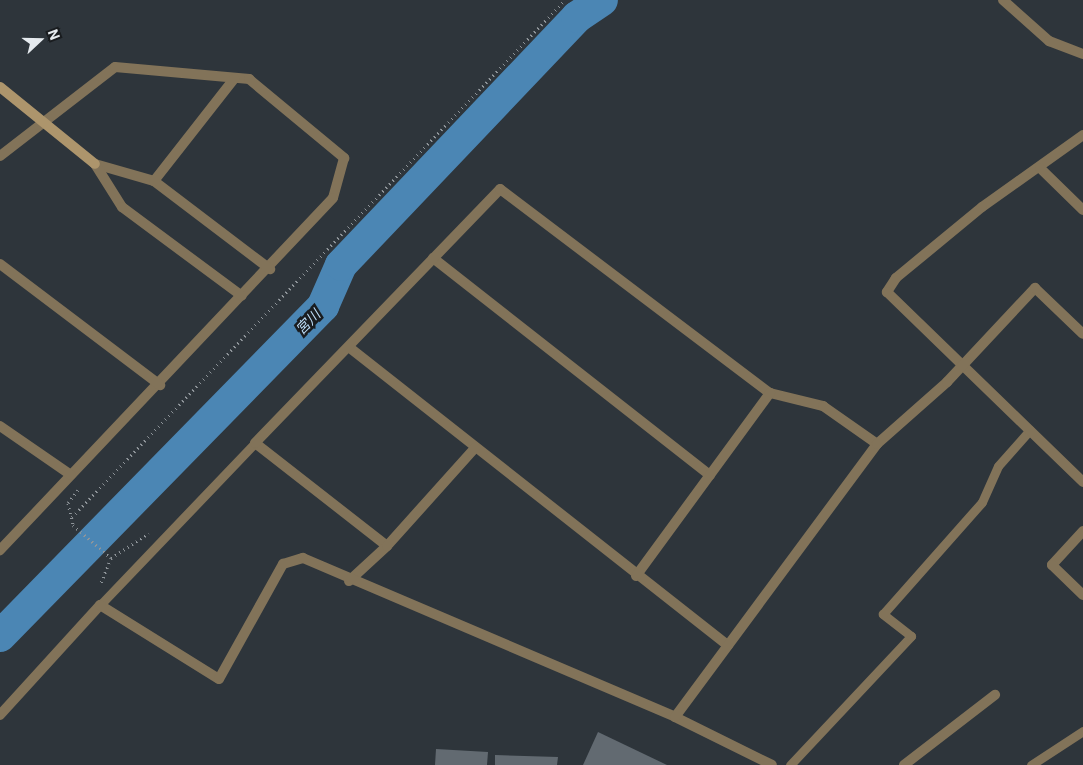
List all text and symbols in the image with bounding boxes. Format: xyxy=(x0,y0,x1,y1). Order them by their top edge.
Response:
north arrow xyxy=(15,15,65,65)
text: N xyxy=(45,27,63,42)
water label: 宮川 xyxy=(292,306,324,338)

